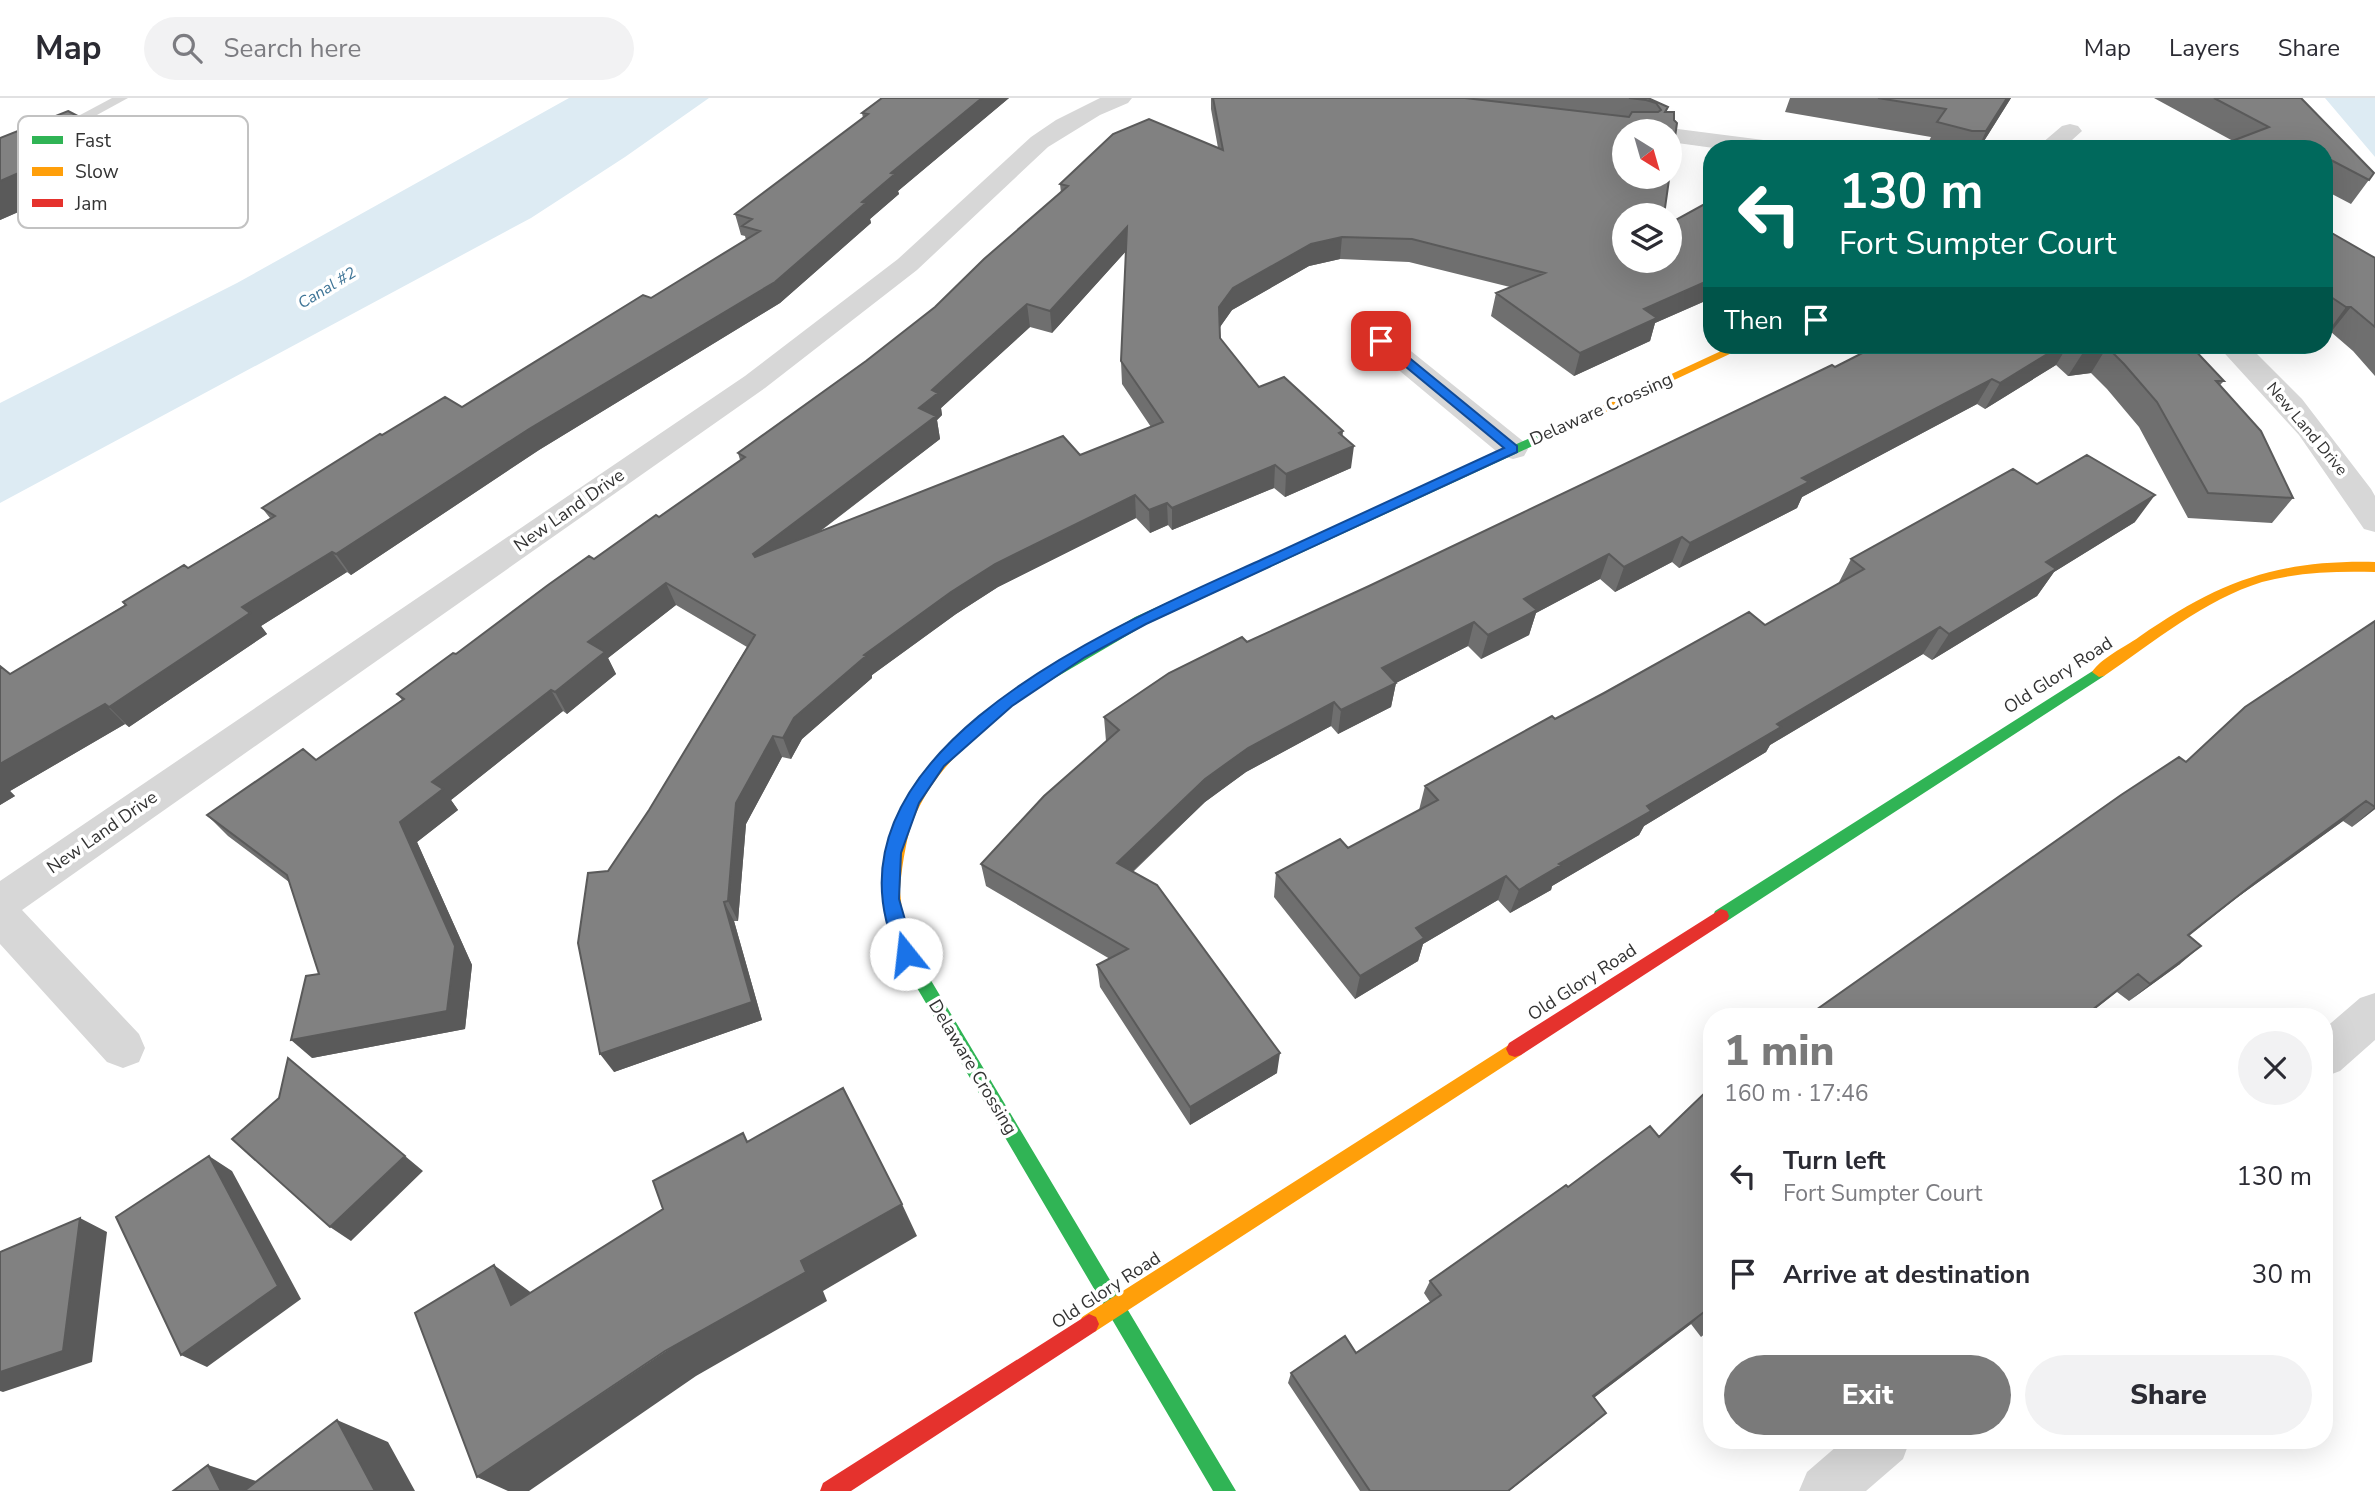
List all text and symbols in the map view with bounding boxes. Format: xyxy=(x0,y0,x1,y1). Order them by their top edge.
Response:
search box xyxy=(144,17,634,80)
text: Map xyxy=(35,26,102,71)
icon: search xyxy=(168,29,206,67)
text: Search here xyxy=(224,31,361,66)
text: Map xyxy=(2084,32,2131,64)
text: Layers xyxy=(2169,32,2240,64)
text: Share xyxy=(2278,32,2340,64)
legend xyxy=(18,116,248,228)
north arrow xyxy=(1612,119,1682,189)
map controls xyxy=(1612,119,1682,273)
text: Fast xyxy=(75,128,111,154)
text: 130 m xyxy=(1839,158,1983,225)
text: Slow xyxy=(75,159,119,185)
icon: left xyxy=(1724,168,1815,259)
text: Jam xyxy=(74,191,108,217)
button: layers xyxy=(1612,203,1682,273)
text: Fort Sumpter Court xyxy=(1839,222,2116,265)
water label: Canal #2 xyxy=(294,262,360,314)
icon: arrive xyxy=(1797,301,1835,339)
text: Then xyxy=(1724,303,1783,338)
pin xyxy=(1351,311,1411,371)
icon: arrive xyxy=(1362,322,1400,360)
street label: Delaware Crossing xyxy=(1526,367,1676,451)
street label: New Land Drive xyxy=(2261,378,2353,480)
street label: New Land Drive xyxy=(509,463,629,557)
street label: Old Glory Road xyxy=(1999,631,2117,719)
street label: New Land Drive xyxy=(42,785,162,879)
position arrow xyxy=(869,917,943,991)
street label: Old Glory Road xyxy=(1523,938,1641,1026)
street label: Delaware Crossing xyxy=(923,995,1023,1139)
text: 1 min xyxy=(1724,1023,1834,1080)
button: close xyxy=(2238,1031,2312,1105)
text: 160 m · 17:46 xyxy=(1724,1078,1869,1109)
text: Turn left xyxy=(1783,1143,1886,1178)
icon: left xyxy=(1724,1157,1762,1195)
text: 130 m xyxy=(2236,1159,2312,1194)
text: Fort Sumpter Court xyxy=(1783,1178,1982,1209)
street label: Old Glory Road xyxy=(1047,1246,1165,1334)
icon: arrive xyxy=(1724,1255,1762,1293)
text: Arrive at destination xyxy=(1783,1257,2030,1292)
text: 30 m xyxy=(2252,1257,2312,1292)
button: Exit xyxy=(1724,1355,2011,1435)
button: Share xyxy=(2025,1355,2312,1435)

